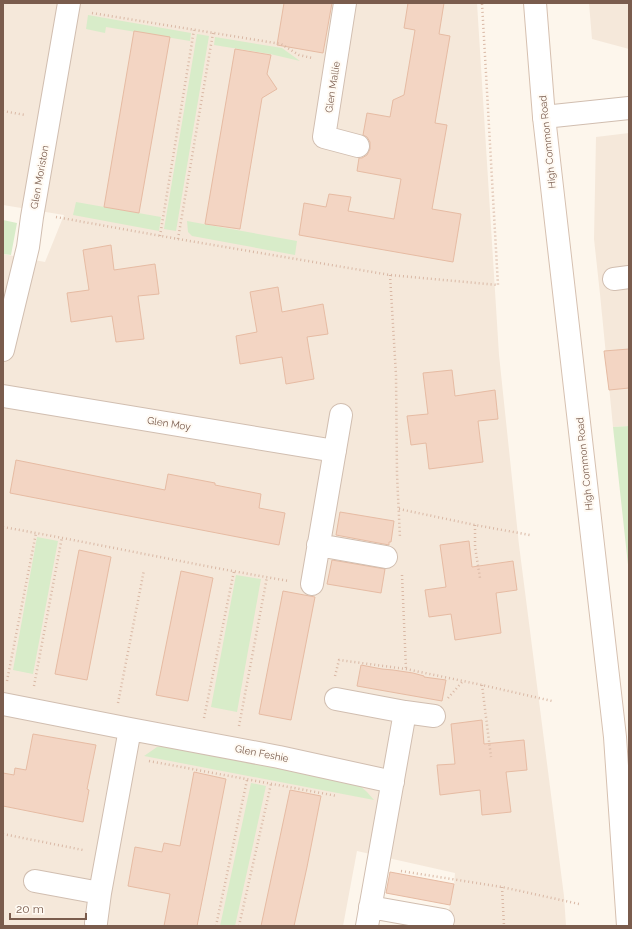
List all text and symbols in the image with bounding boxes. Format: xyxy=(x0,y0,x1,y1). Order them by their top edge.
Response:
street label: Glen Mallie xyxy=(323,61,342,114)
street label: High Common Road xyxy=(537,95,558,189)
street label: Glen Moriston xyxy=(28,144,51,210)
street label: Glen Moy xyxy=(146,415,192,432)
street label: High Common Road xyxy=(574,417,595,511)
street label: Glen Feshie xyxy=(234,743,290,764)
scale bar xyxy=(10,895,86,921)
text: 20 m xyxy=(16,902,44,916)

